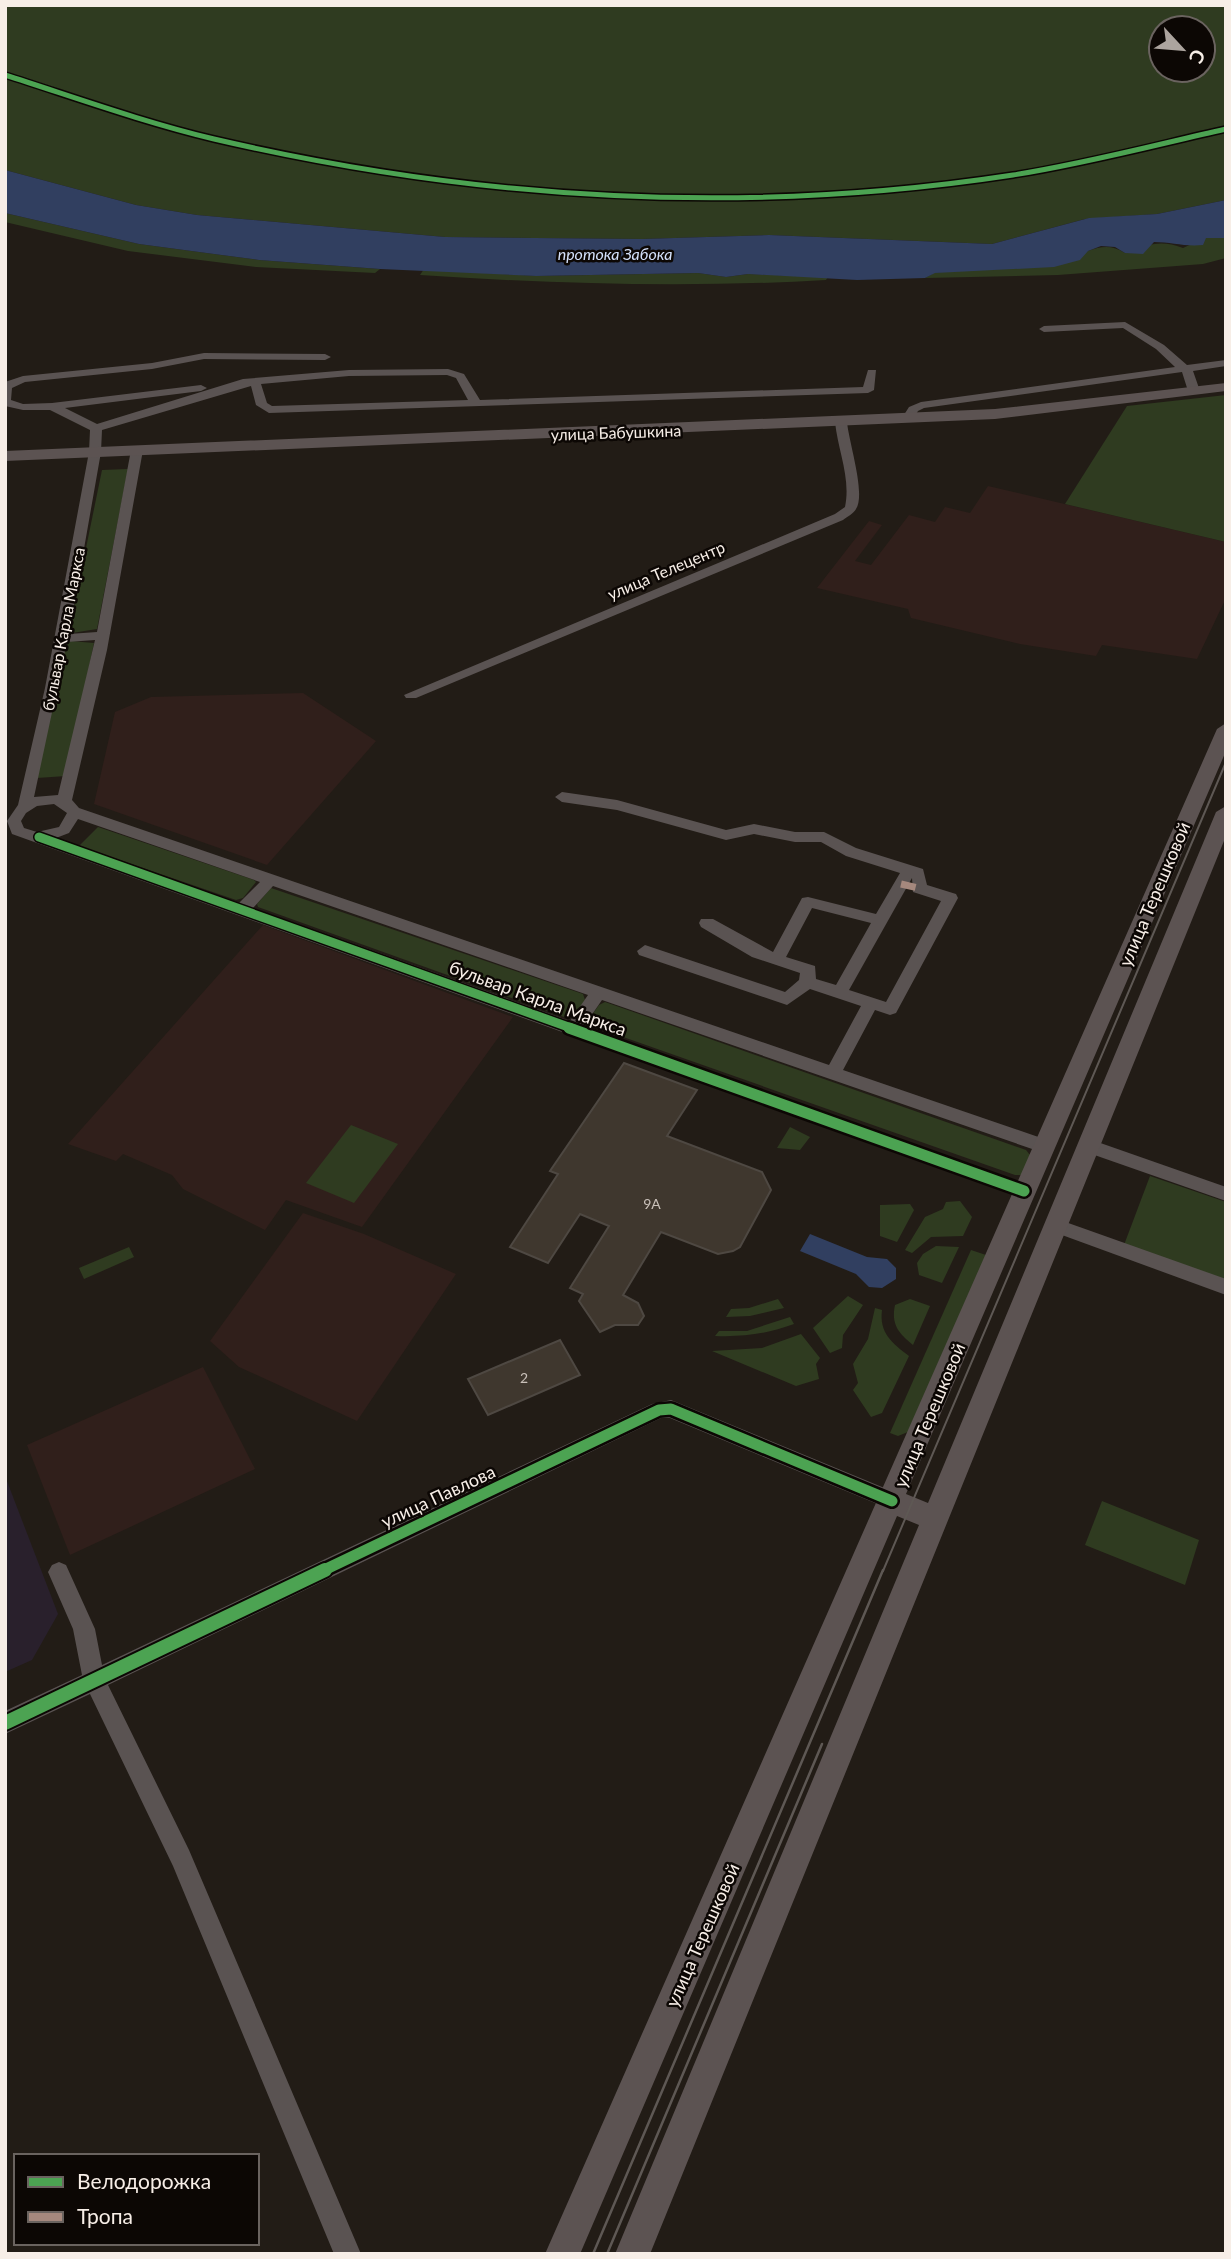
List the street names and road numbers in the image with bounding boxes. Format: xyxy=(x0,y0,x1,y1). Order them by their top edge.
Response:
street label: улица Бабушкина xyxy=(550,420,682,444)
street label: улица Телецентр xyxy=(604,537,728,603)
street label: бульвар Карла Маркса xyxy=(38,546,88,712)
street label: улица Терешковой xyxy=(1114,818,1194,970)
street label: бульвар Карла Маркса xyxy=(446,956,630,1040)
street label: улица Терешковой xyxy=(889,1339,969,1491)
street label: улица Павлова xyxy=(377,1460,499,1532)
street label: улица Терешковой xyxy=(660,1860,744,2010)

